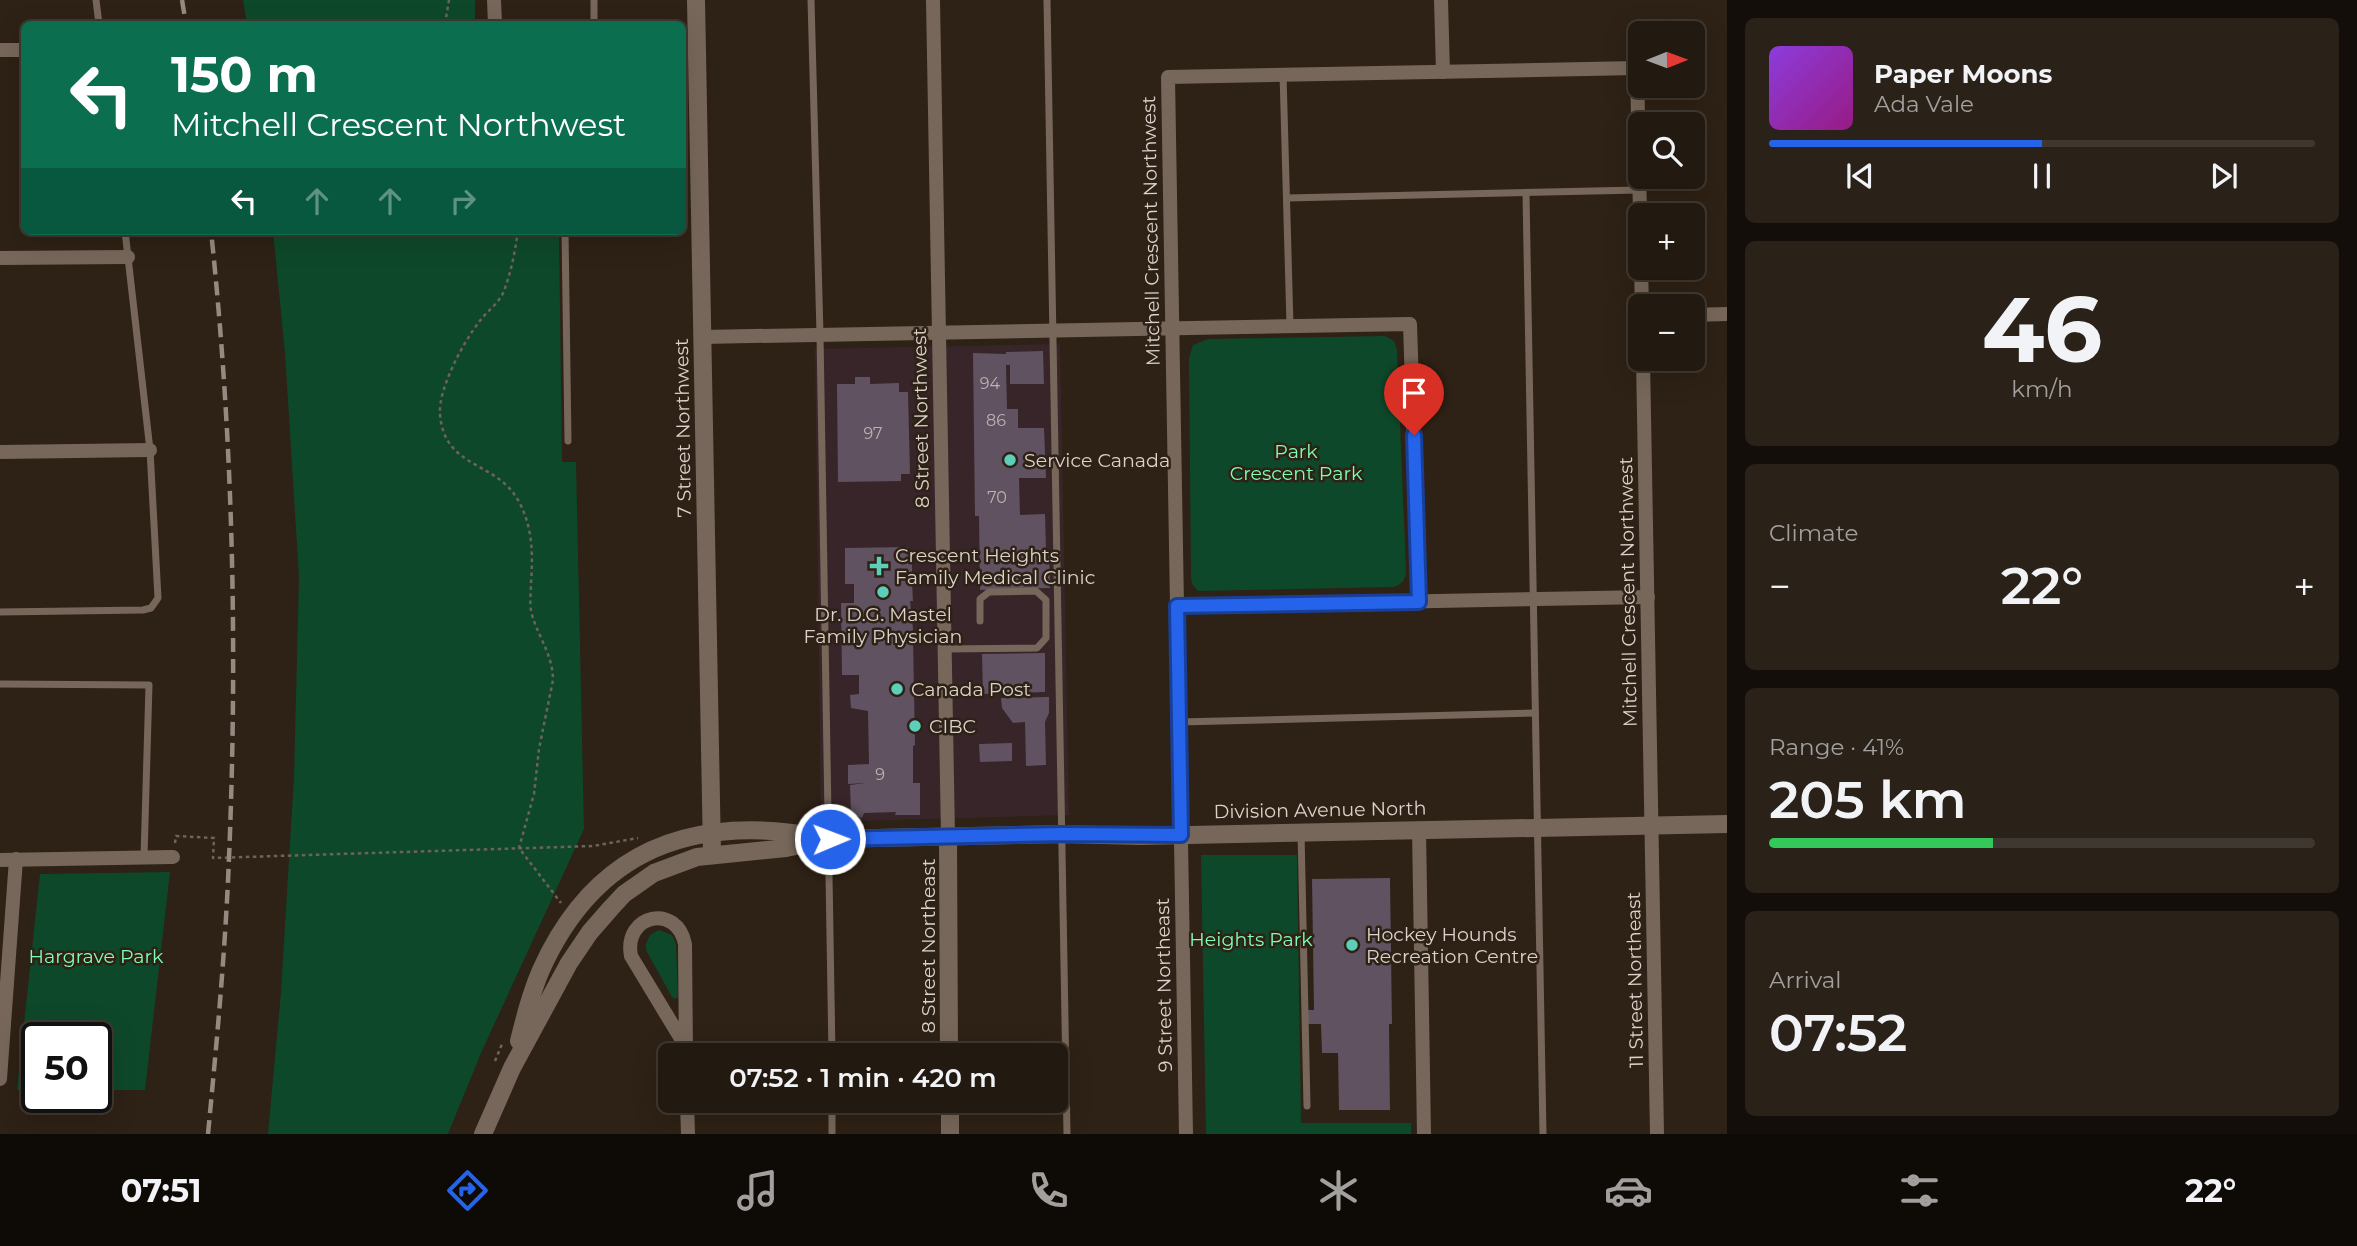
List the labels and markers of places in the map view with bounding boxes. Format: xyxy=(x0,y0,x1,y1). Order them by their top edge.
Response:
pin xyxy=(1384,363,1444,435)
place label: Service Canada xyxy=(1024,449,1170,472)
marker: Service Canada xyxy=(1002,452,1018,468)
place label: Crescent Heights Family Medical Clinic xyxy=(895,544,1095,589)
marker: Crescent Heights Family Medical Clinic xyxy=(869,556,889,576)
marker: Dr. D.G. Mastel Family Physician xyxy=(875,584,891,600)
place label: Dr. D.G. Mastel Family Physician xyxy=(804,603,962,648)
place label: Canada Post xyxy=(911,678,1031,701)
marker: Canada Post xyxy=(889,681,905,697)
place label: CIBC xyxy=(929,715,976,738)
marker: CIBC xyxy=(907,718,923,734)
place label: Hockey Hounds Recreation Centre xyxy=(1366,923,1538,968)
marker: Hockey Hounds Recreation Centre xyxy=(1344,937,1360,953)

